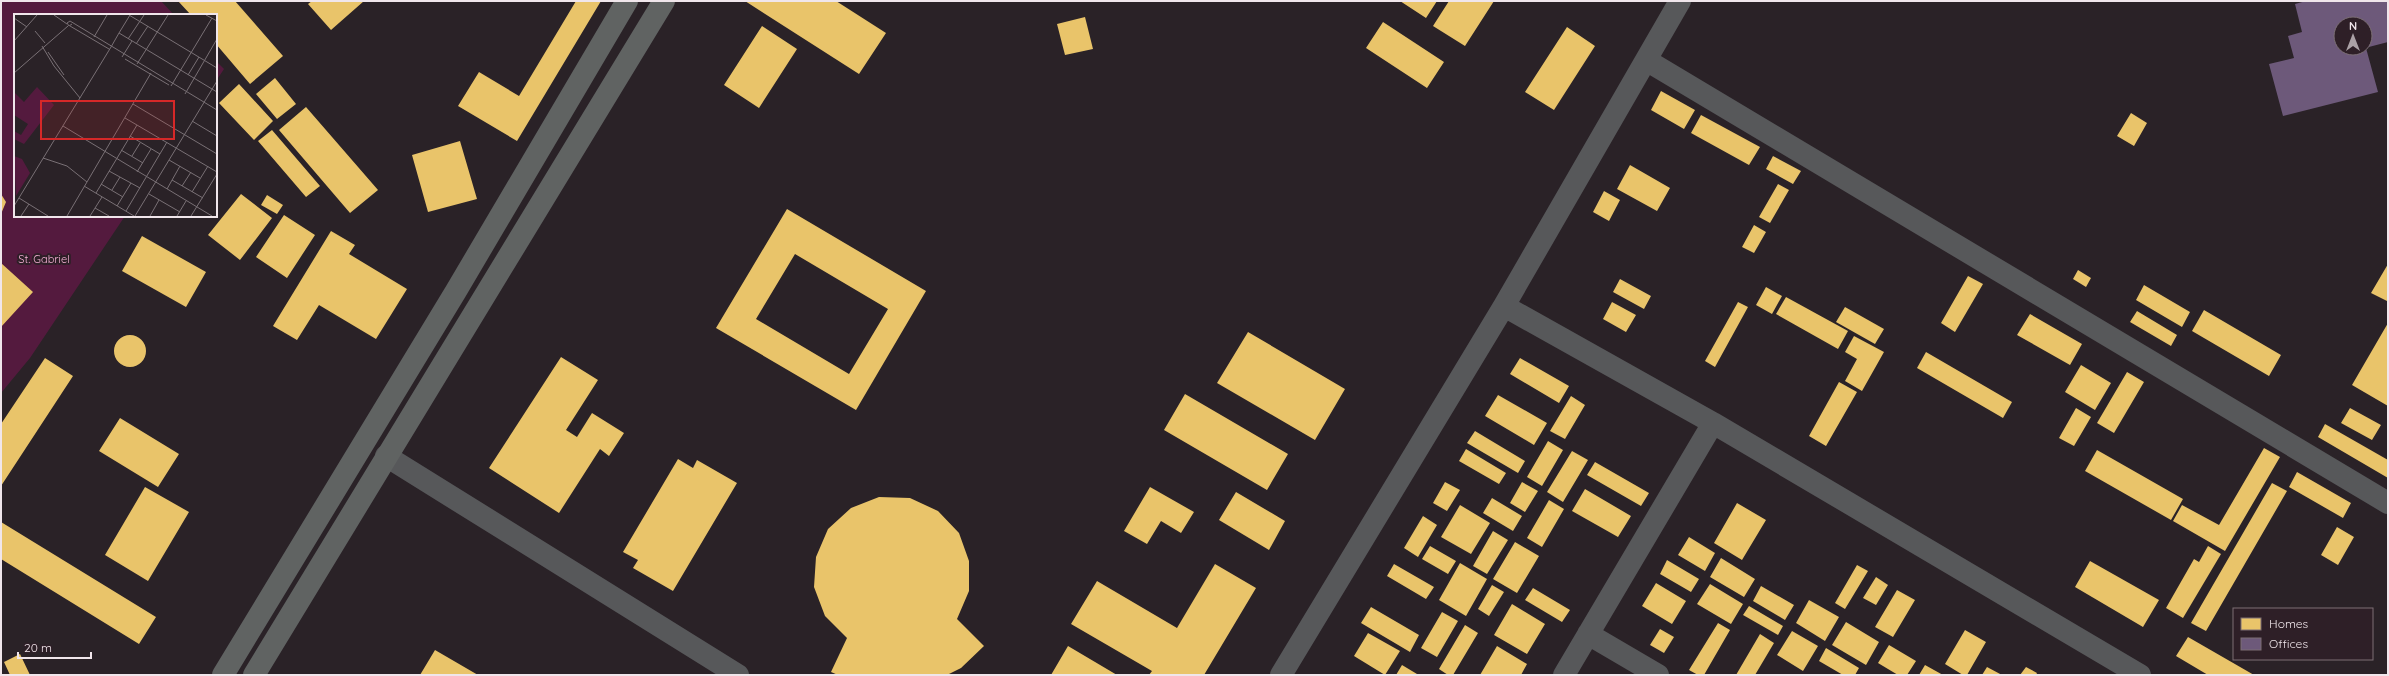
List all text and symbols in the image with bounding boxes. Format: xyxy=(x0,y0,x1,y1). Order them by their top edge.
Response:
inset map xyxy=(14,14,217,217)
north arrow xyxy=(2333,16,2373,56)
text: N xyxy=(2349,19,2357,33)
park label: St. Gabriel xyxy=(18,252,70,266)
legend xyxy=(2233,608,2373,660)
text: Homes xyxy=(2269,616,2309,631)
scale bar xyxy=(18,634,91,660)
text: Offices xyxy=(2269,636,2308,651)
text: 20 m xyxy=(24,640,52,655)

